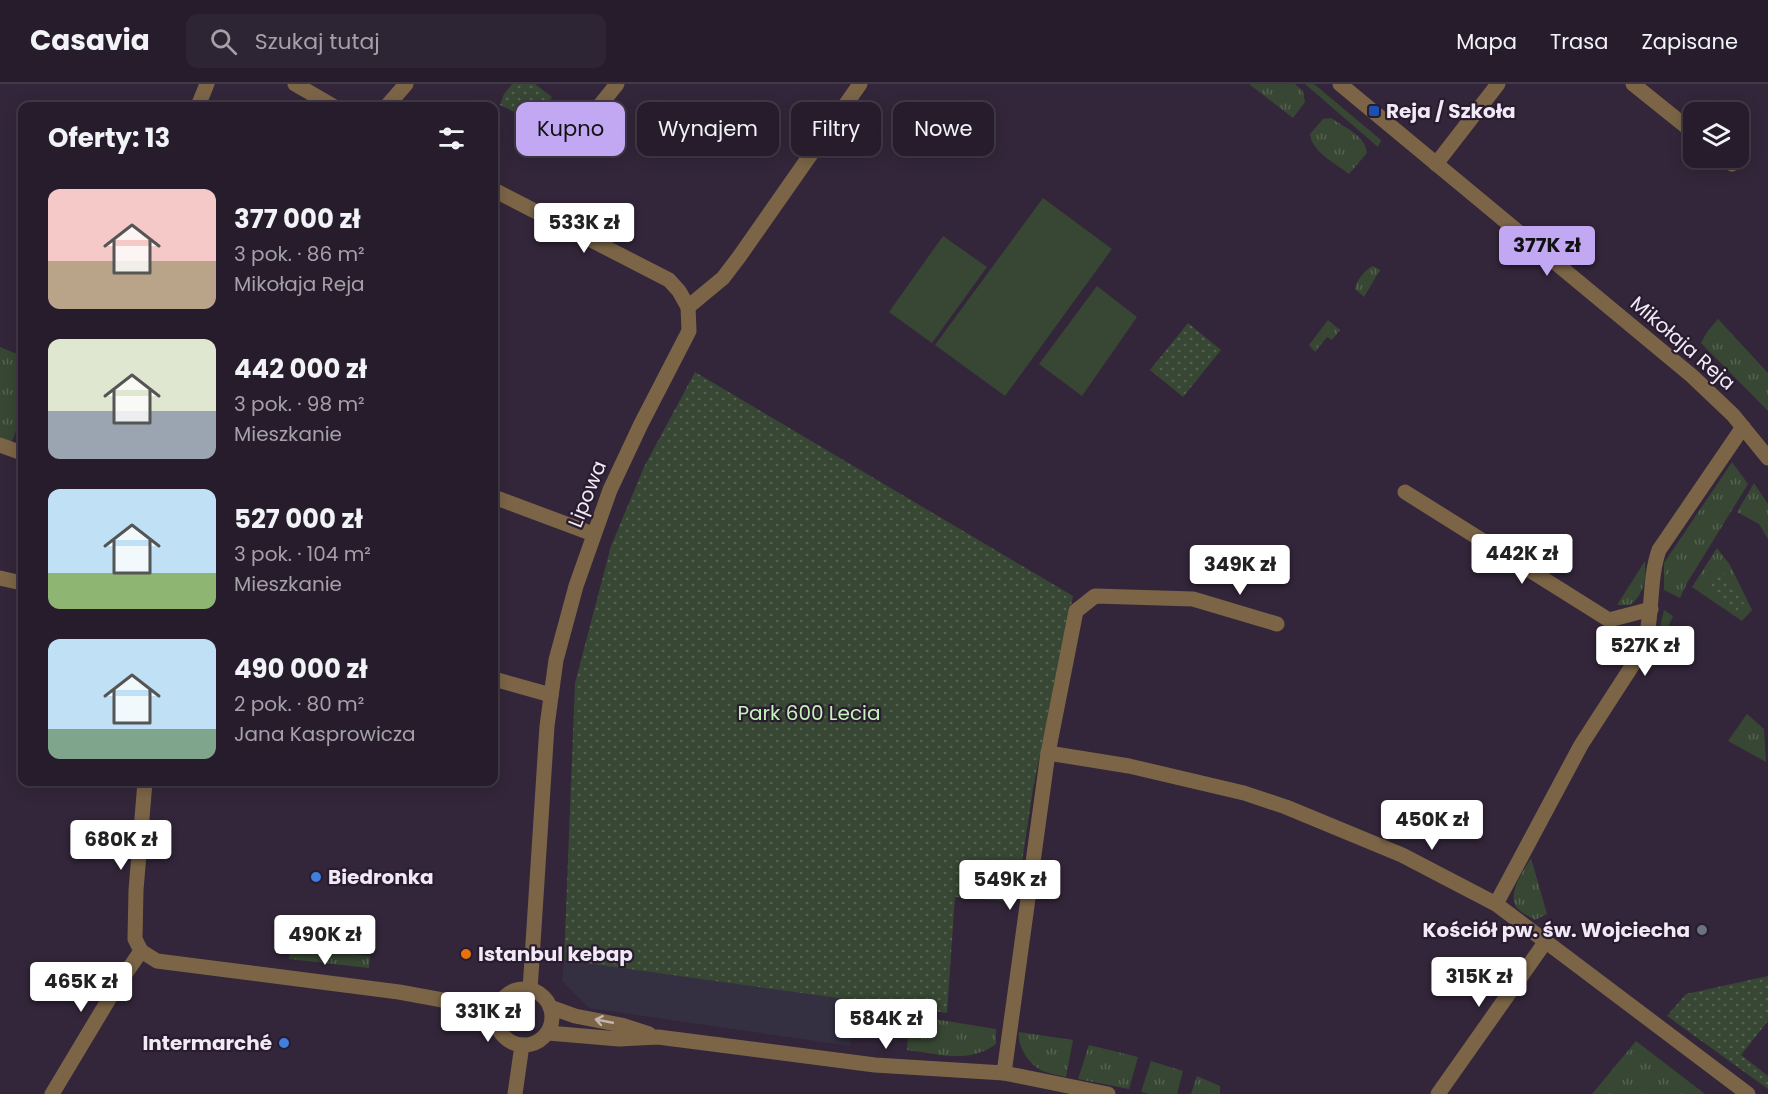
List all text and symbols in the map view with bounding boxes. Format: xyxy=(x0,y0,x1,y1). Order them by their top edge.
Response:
search box xyxy=(186,14,606,68)
text: Casavia xyxy=(30,21,150,60)
icon: search xyxy=(207,25,240,58)
text: Szukaj tutaj xyxy=(255,26,380,57)
text: Mapa xyxy=(1456,27,1517,56)
text: Trasa xyxy=(1550,27,1608,56)
text: Zapisane xyxy=(1641,27,1738,56)
place label: Reja / Szkoła xyxy=(1386,97,1516,125)
chip: Kupno xyxy=(516,102,625,156)
chip: Wynajem xyxy=(637,102,779,156)
chip: Filtry xyxy=(791,102,881,156)
chip: Nowe xyxy=(893,102,994,156)
map controls xyxy=(1683,102,1749,168)
button: layers xyxy=(1683,102,1749,168)
marker: Reja / Szkoła xyxy=(1367,104,1381,118)
text: Oferty: 13 xyxy=(48,120,170,156)
icon: filters xyxy=(435,122,468,155)
text: 377 000 zł xyxy=(234,201,361,237)
pin: 533K zł xyxy=(529,203,639,254)
text: 533K zł xyxy=(548,208,620,236)
icon: home xyxy=(96,213,168,285)
pin: 377K zł xyxy=(1492,226,1602,277)
text: 377K zł xyxy=(1513,231,1581,259)
text: 3 pok. · 86 m² xyxy=(234,240,365,268)
text: Mikołaja Reja xyxy=(234,270,365,298)
street label: Mikołaja Reja xyxy=(1625,290,1741,396)
text: 442 000 zł xyxy=(234,351,367,387)
icon: home xyxy=(96,363,168,435)
text: 3 pok. · 98 m² xyxy=(234,390,365,418)
text: Mieszkanie xyxy=(234,420,342,448)
street label: Lipowa xyxy=(561,456,613,532)
text: 527 000 zł xyxy=(234,501,363,537)
icon: home xyxy=(96,513,168,585)
pin: 442K zł xyxy=(1467,534,1577,585)
text: 442K zł xyxy=(1485,539,1559,567)
text: 3 pok. · 104 m² xyxy=(234,540,371,568)
pin: 349K zł xyxy=(1185,545,1295,596)
text: 349K zł xyxy=(1204,550,1276,578)
text: Mieszkanie xyxy=(234,570,342,598)
pin: 527K zł xyxy=(1590,626,1700,677)
text: 527K zł xyxy=(1610,631,1680,659)
text: 490 000 zł xyxy=(234,651,368,687)
icon: home xyxy=(96,663,168,735)
text: 2 pok. · 80 m² xyxy=(234,690,364,718)
park label: Park 600 Lecia xyxy=(738,699,880,727)
text: Jana Kasprowicza xyxy=(234,720,416,748)
pin: 450K zł xyxy=(1377,800,1487,851)
text: 450K zł xyxy=(1395,805,1469,833)
pin: 680K zł xyxy=(66,820,176,871)
text: 680K zł xyxy=(84,825,158,853)
pin: 549K zł xyxy=(955,860,1065,911)
place label: Biedronka xyxy=(328,863,434,891)
text: 549K zł xyxy=(973,865,1047,893)
marker: Biedronka xyxy=(309,870,323,884)
pin: 490K zł xyxy=(270,915,380,966)
place label: Kościół pw. św. Wojciecha xyxy=(1422,916,1690,944)
text: 490K zł xyxy=(288,920,362,948)
marker: Kościół pw. św. Wojciecha xyxy=(1695,923,1709,937)
place label: Istanbul kebap xyxy=(478,940,633,968)
marker: Istanbul kebap xyxy=(459,947,473,961)
pin: 315K zł xyxy=(1424,957,1534,1008)
pin: 465K zł xyxy=(26,962,136,1013)
text: 315K zł xyxy=(1445,962,1513,990)
text: 465K zł xyxy=(44,967,118,995)
pin: 331K zł xyxy=(433,992,543,1043)
text: 331K zł xyxy=(455,997,521,1025)
pin: 584K zł xyxy=(831,999,941,1050)
text: 584K zł xyxy=(849,1004,923,1032)
one-way arrow xyxy=(595,1015,614,1026)
place label: Intermarché xyxy=(142,1029,272,1057)
marker: Intermarché xyxy=(277,1036,291,1050)

